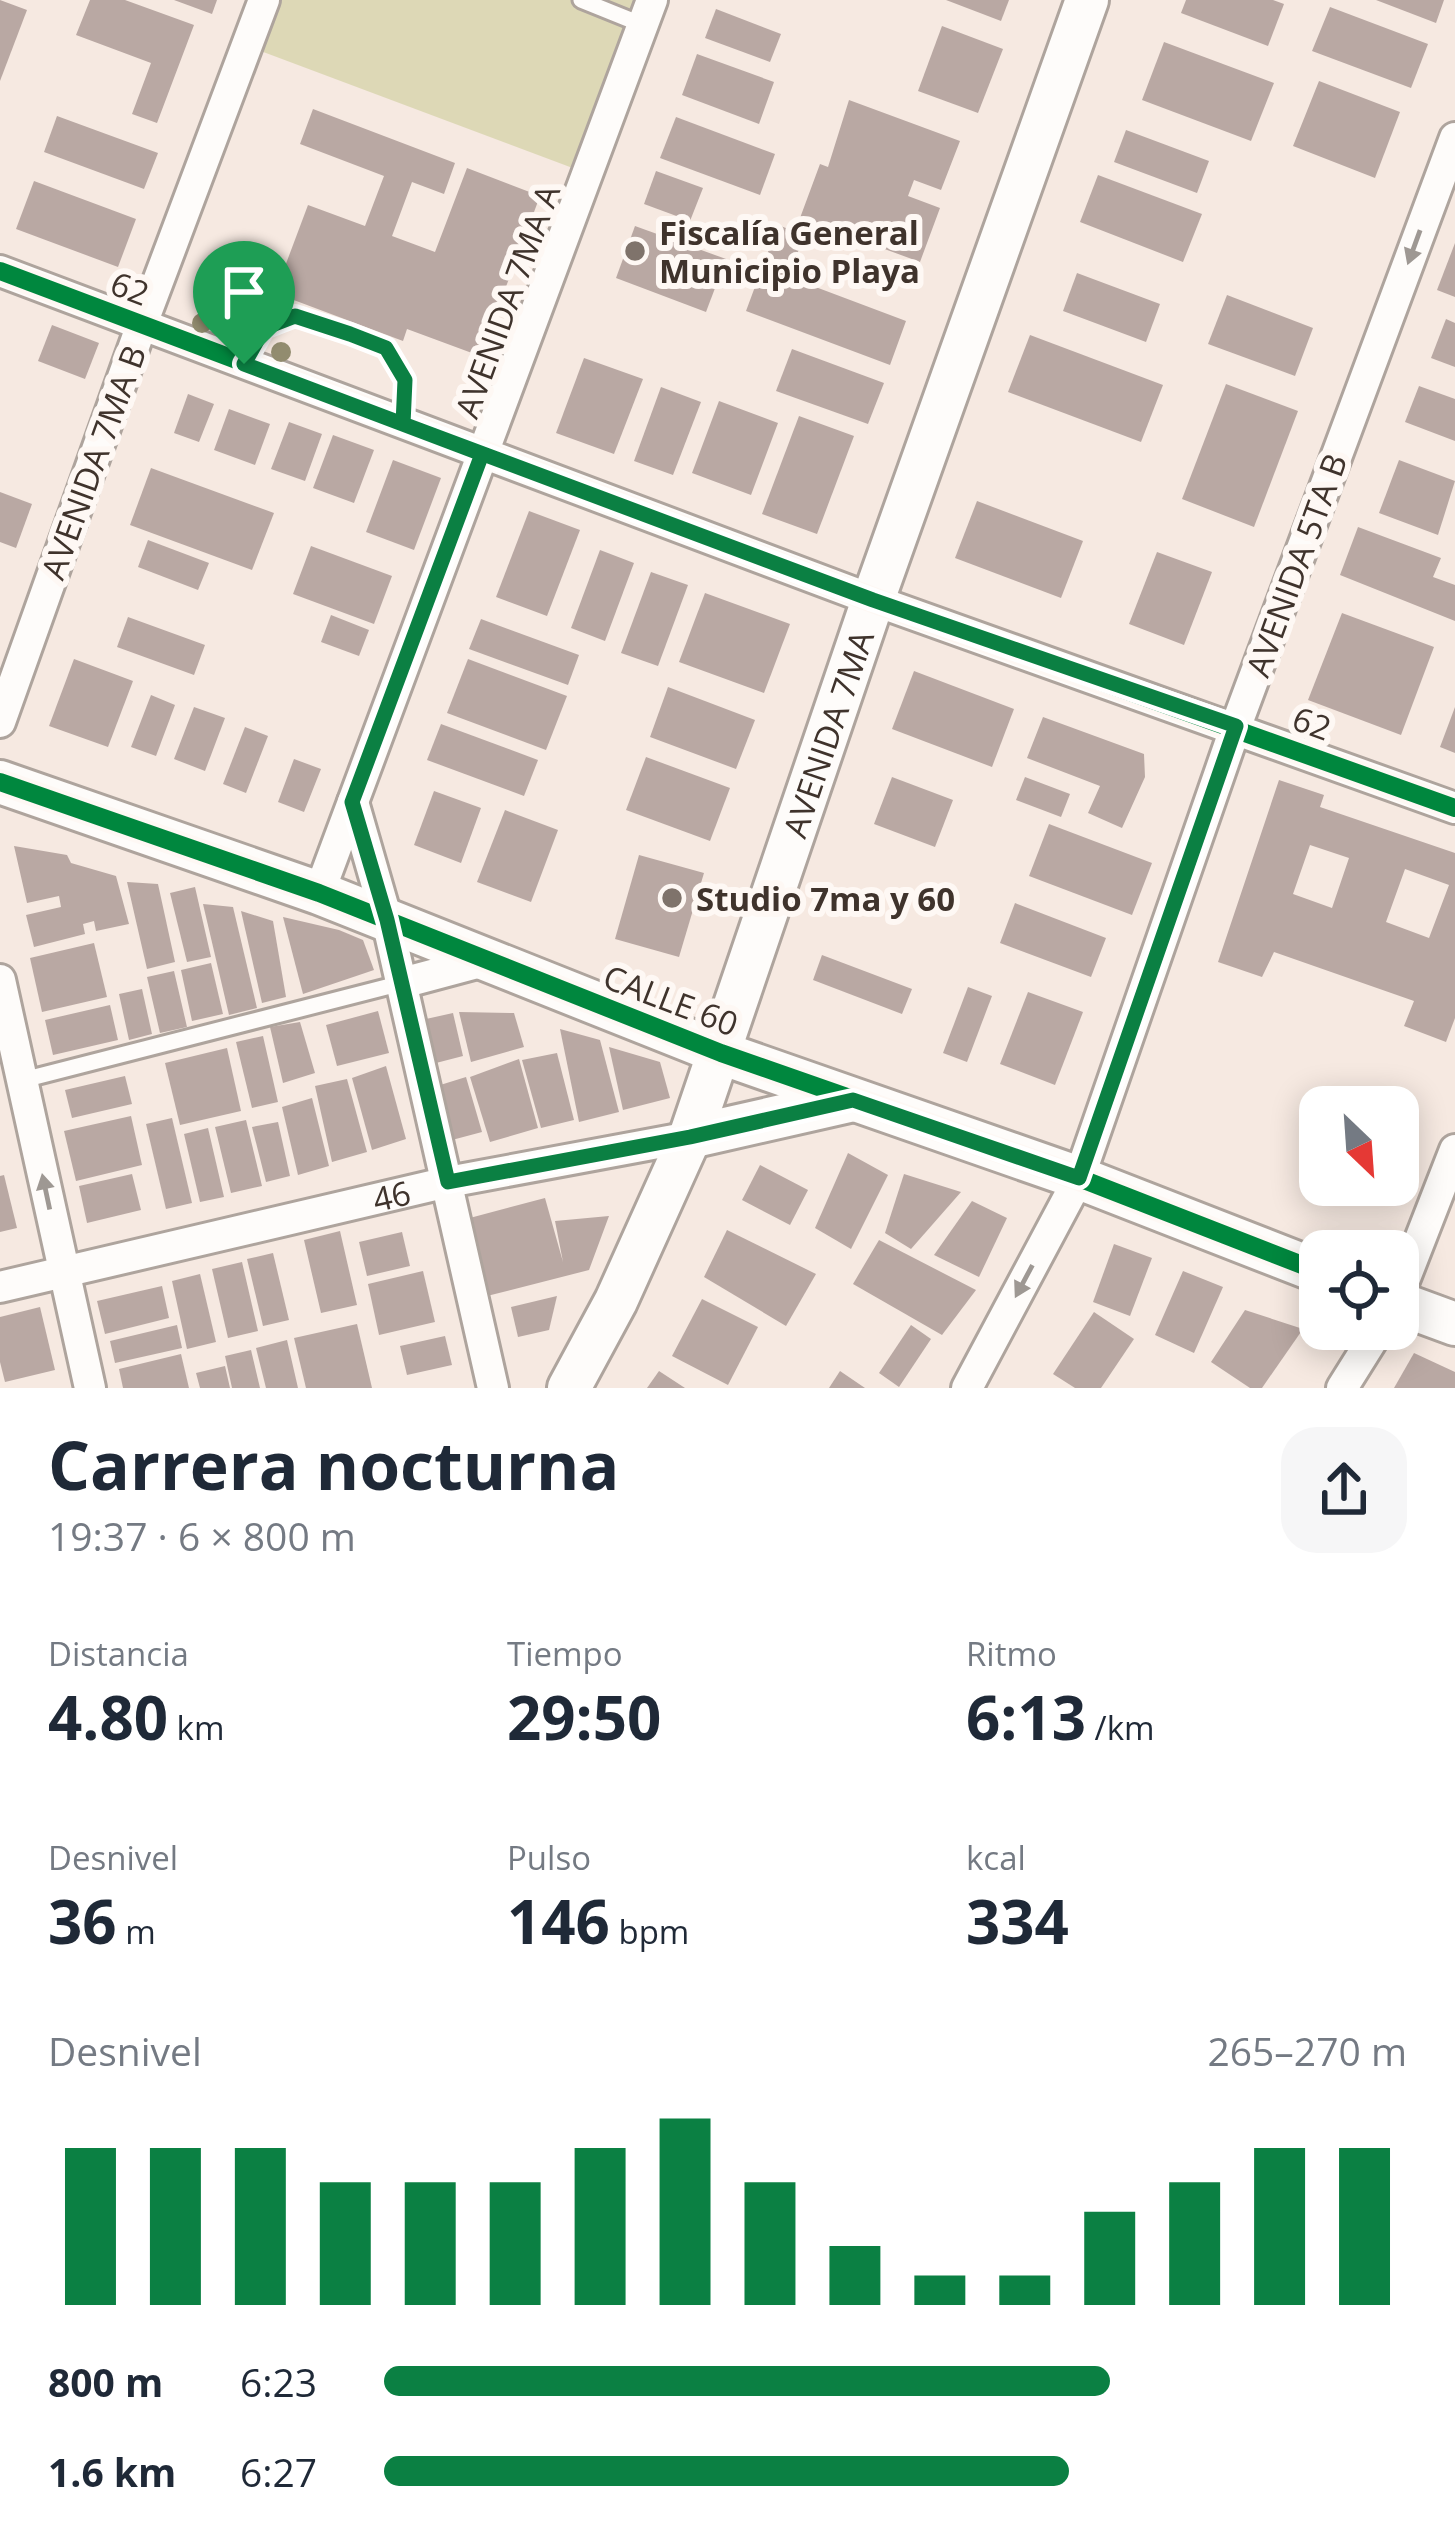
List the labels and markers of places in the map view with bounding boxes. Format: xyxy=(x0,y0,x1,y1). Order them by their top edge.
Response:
place label: Fiscalía General Municipio Playa xyxy=(659,210,920,293)
marker: Fiscalía General Municipio Playa xyxy=(622,238,648,264)
pin xyxy=(193,241,295,364)
place label: Studio 7ma y 60 xyxy=(696,876,955,921)
marker: Studio 7ma y 60 xyxy=(659,885,685,911)

